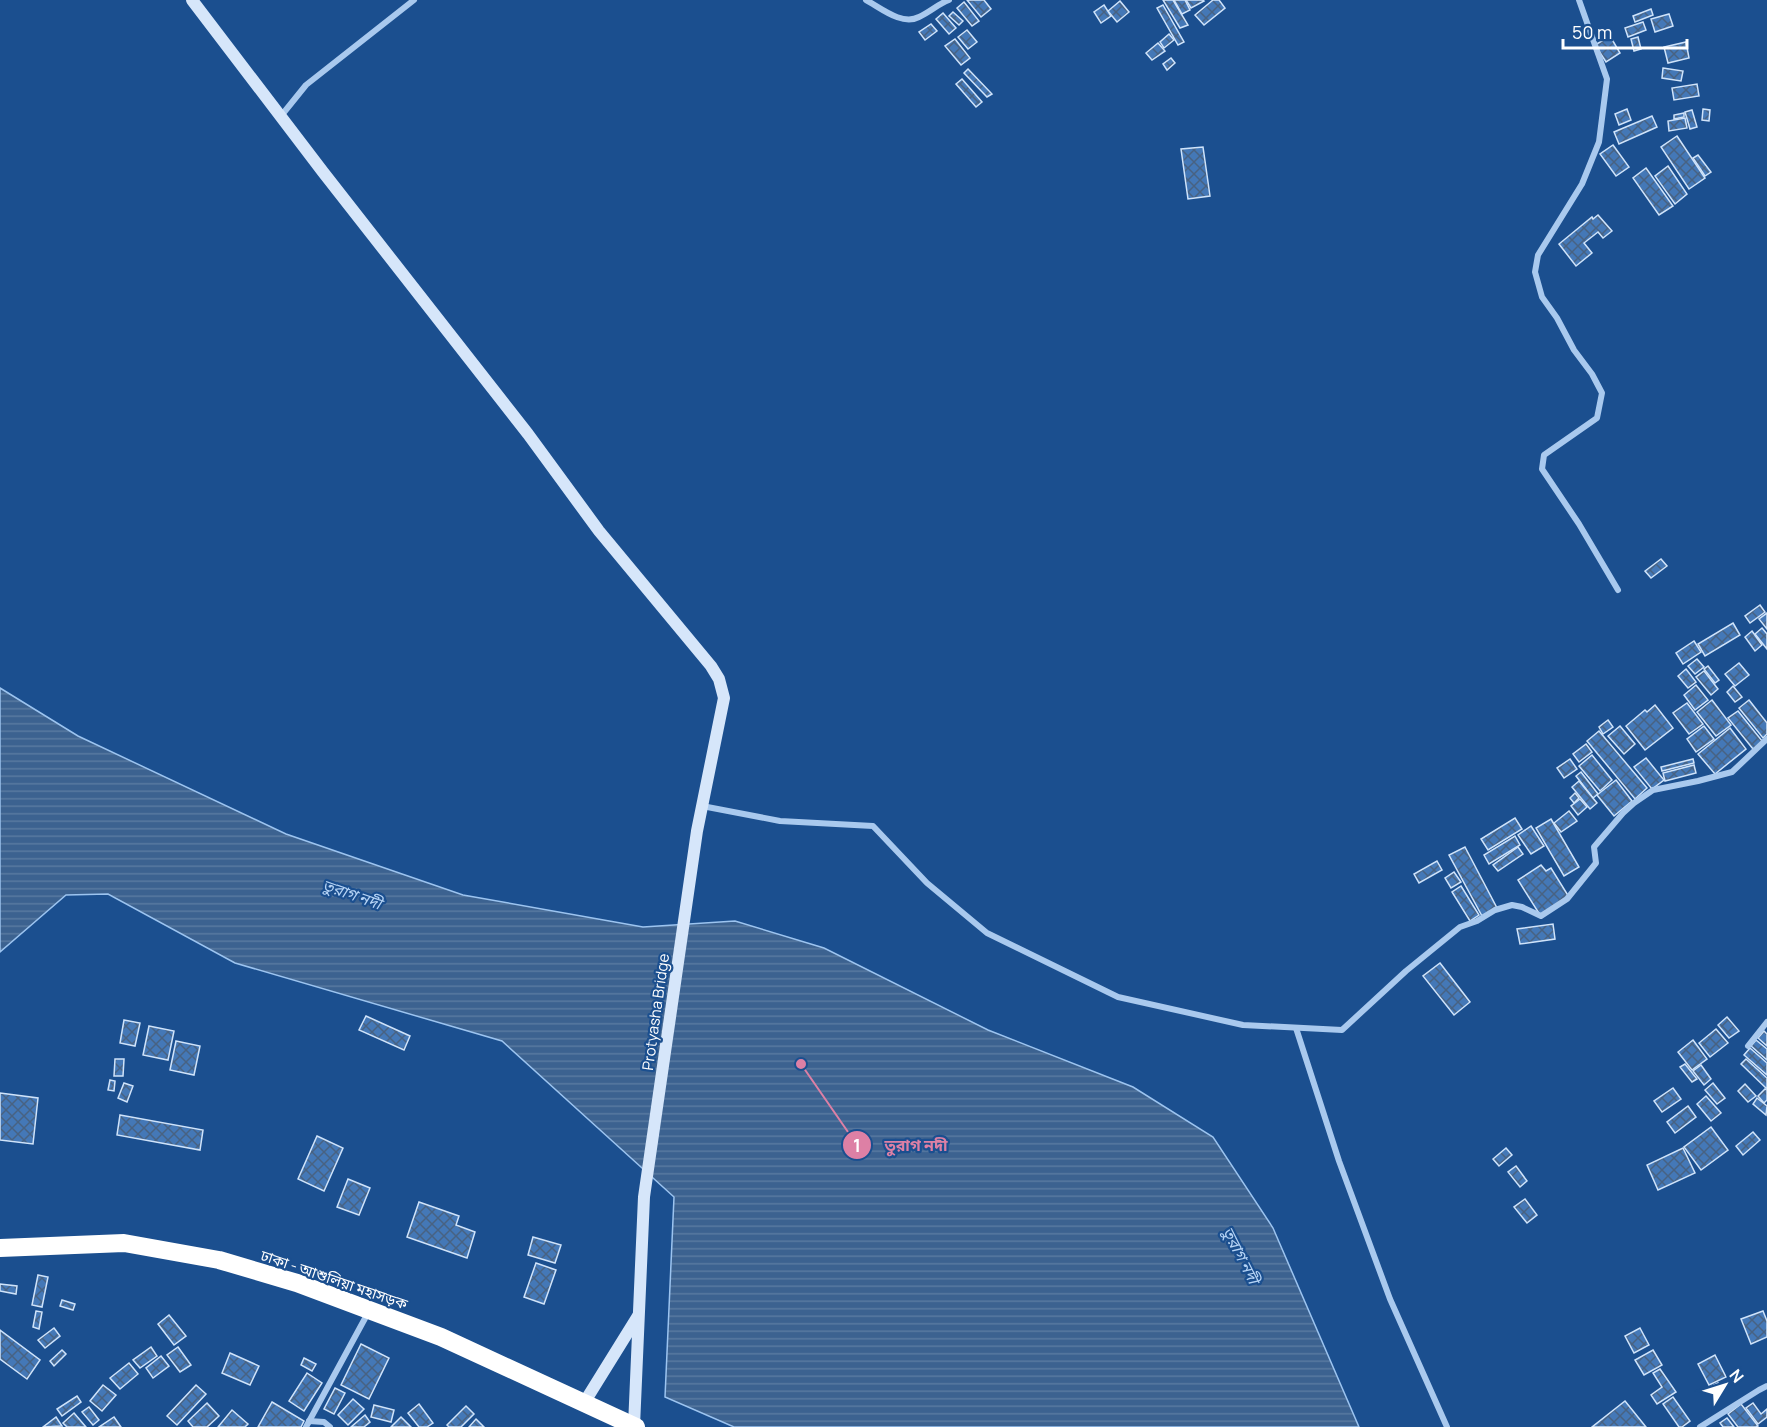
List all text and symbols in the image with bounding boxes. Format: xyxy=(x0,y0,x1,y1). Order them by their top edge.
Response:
scale bar xyxy=(1563,12,1688,50)
text: 50 m xyxy=(1572,20,1612,44)
water label: তুরাগ নদী xyxy=(319,874,387,915)
street label: Protyasha Bridge xyxy=(637,952,674,1072)
callout: তুরাগ নদী xyxy=(842,1128,959,1162)
text: 1 xyxy=(853,1133,861,1157)
text: তুরাগ নদী xyxy=(883,1134,948,1157)
water label: তুরাগ নদী xyxy=(1217,1223,1266,1290)
street label: ঢাকা - আশুলিয়া মহাসড়ক xyxy=(257,1244,411,1315)
north arrow xyxy=(1695,1355,1755,1415)
text: N xyxy=(1725,1364,1749,1387)

